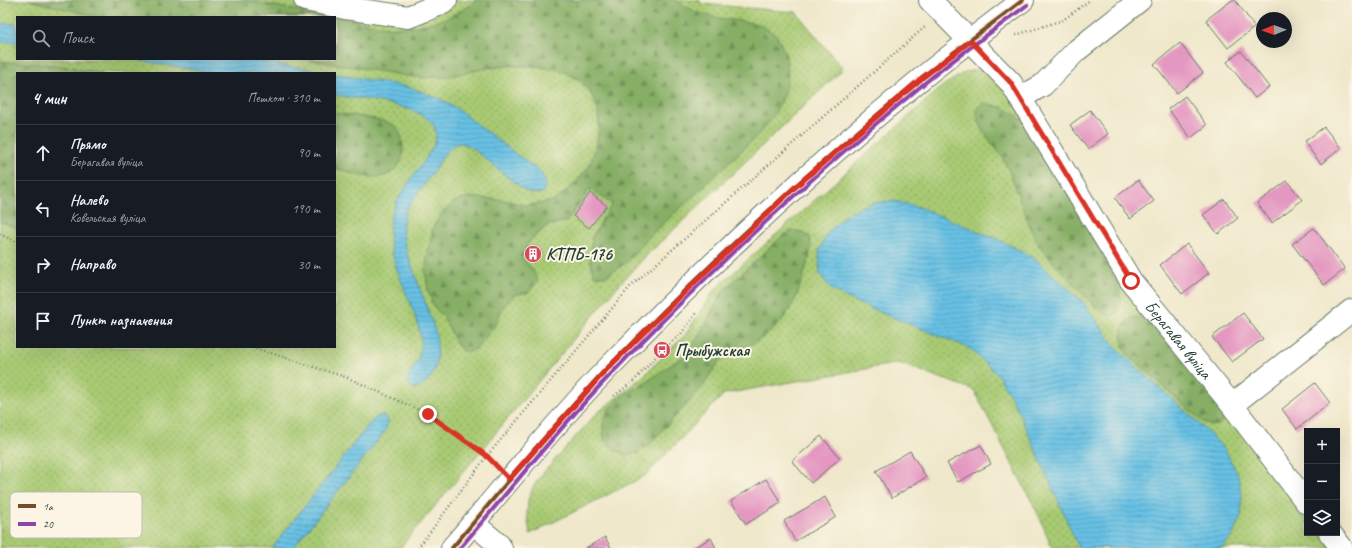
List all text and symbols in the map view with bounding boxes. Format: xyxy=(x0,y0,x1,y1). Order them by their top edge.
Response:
north arrow xyxy=(1256,12,1292,48)
search box xyxy=(16,16,336,60)
icon: search xyxy=(30,27,52,49)
text: Поиск xyxy=(62,29,94,48)
text: 4 мин xyxy=(32,88,67,109)
text: Пешком · 310 m xyxy=(247,90,320,106)
text: Прямо xyxy=(70,135,106,154)
icon: ahead xyxy=(32,142,54,164)
text: 90 m xyxy=(298,145,320,161)
text: Берагавая вуліца xyxy=(70,154,143,170)
text: Налево xyxy=(70,191,108,210)
icon: left xyxy=(32,198,54,220)
text: 190 m xyxy=(292,201,320,217)
text: Ковельская вуліца xyxy=(70,210,146,226)
building icon: КТПБ-176 xyxy=(523,244,543,264)
place label: КТПБ-176 xyxy=(546,244,613,265)
icon: right xyxy=(32,254,54,276)
text: Направо xyxy=(70,255,116,274)
text: 30 m xyxy=(298,257,320,273)
route start xyxy=(1122,272,1140,290)
street label: Берагавая вуліца xyxy=(1141,296,1218,384)
icon: arrive xyxy=(32,310,54,332)
text: Пункт назначения xyxy=(70,311,172,330)
bus stop icon: Прыбужская xyxy=(652,340,672,360)
place label: Прыбужская xyxy=(675,340,750,361)
route end xyxy=(419,405,437,423)
map controls xyxy=(1304,428,1340,536)
button: + xyxy=(1304,428,1340,464)
button: − xyxy=(1304,464,1340,500)
legend xyxy=(10,492,142,538)
text: 1а xyxy=(43,499,54,513)
button: layers xyxy=(1304,500,1340,536)
text: 20 xyxy=(43,517,54,531)

